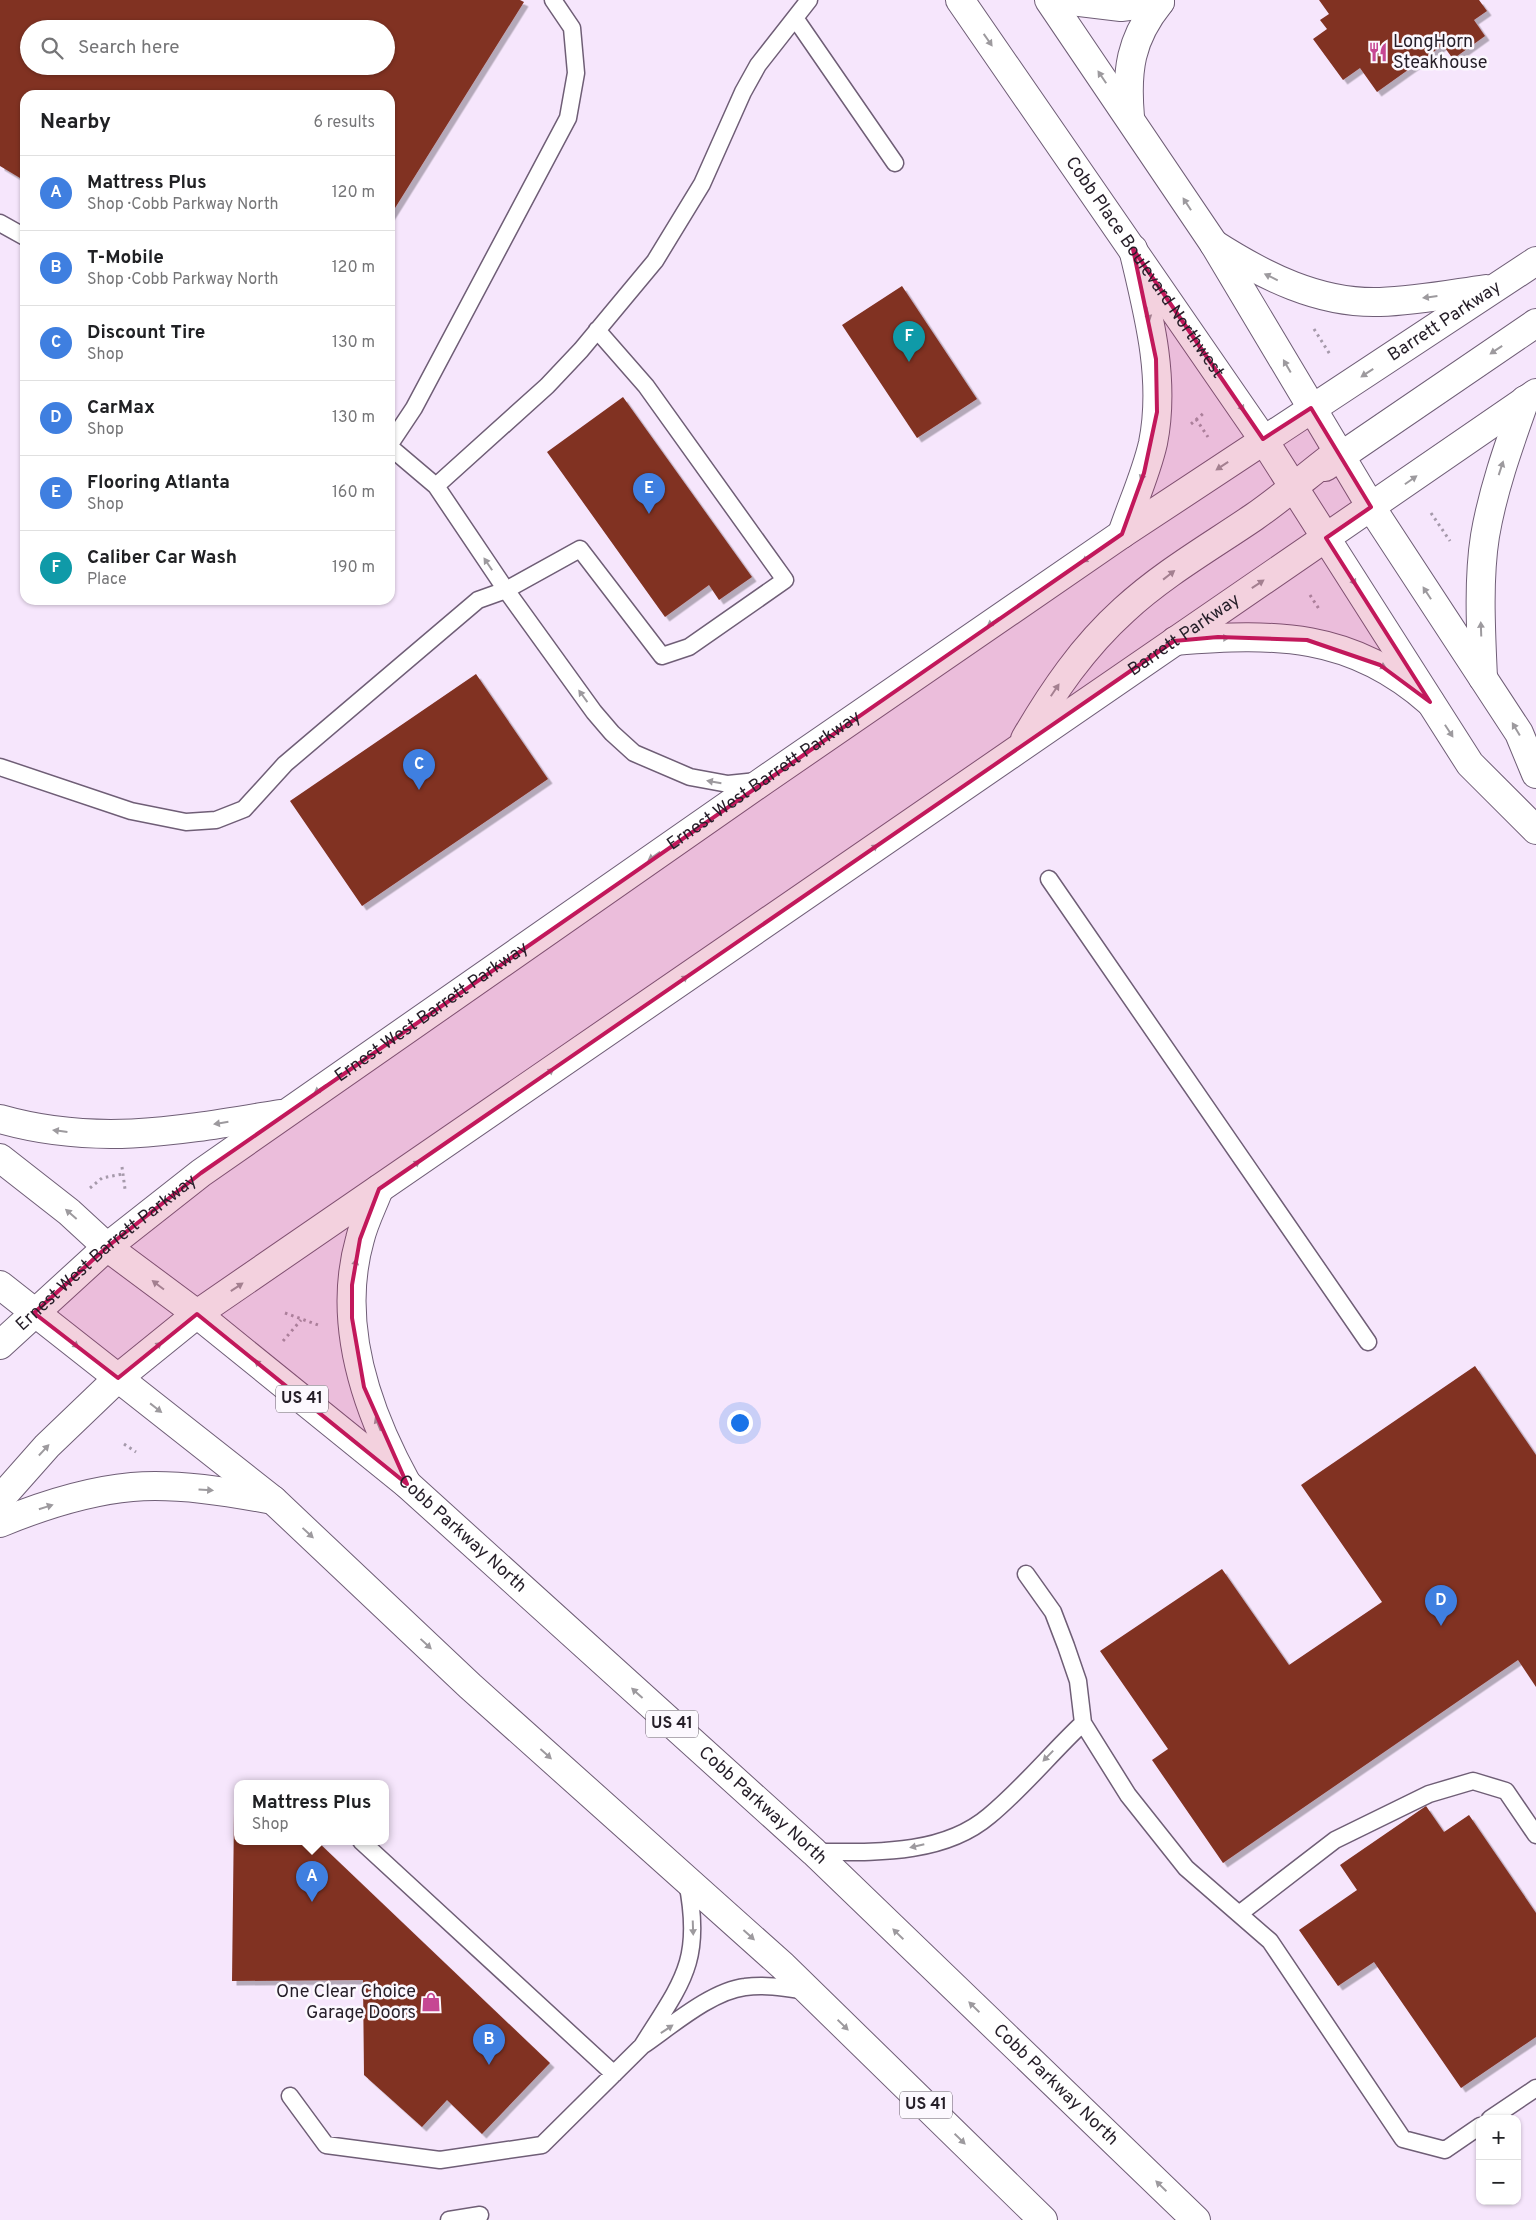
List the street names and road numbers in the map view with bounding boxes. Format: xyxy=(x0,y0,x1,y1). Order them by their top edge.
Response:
street label: Cobb Place Boulevard Northwest xyxy=(1060,152,1229,383)
street label: Barrett Parkway xyxy=(1384,276,1505,367)
street label: Barrett Parkway xyxy=(1124,588,1245,682)
street label: Ernest West Barrett Parkway xyxy=(663,705,866,856)
street label: Ernest West Barrett Parkway xyxy=(330,937,533,1088)
street label: Ernest West Barrett Parkway xyxy=(11,1169,202,1336)
road number: US 41 xyxy=(276,1386,328,1412)
street label: Cobb Parkway North xyxy=(393,1470,531,1598)
road number: US 41 xyxy=(646,1710,698,1738)
street label: Cobb Parkway North xyxy=(693,1741,832,1870)
street label: Cobb Parkway North xyxy=(988,2019,1123,2151)
road number: US 41 xyxy=(900,2092,952,2118)

